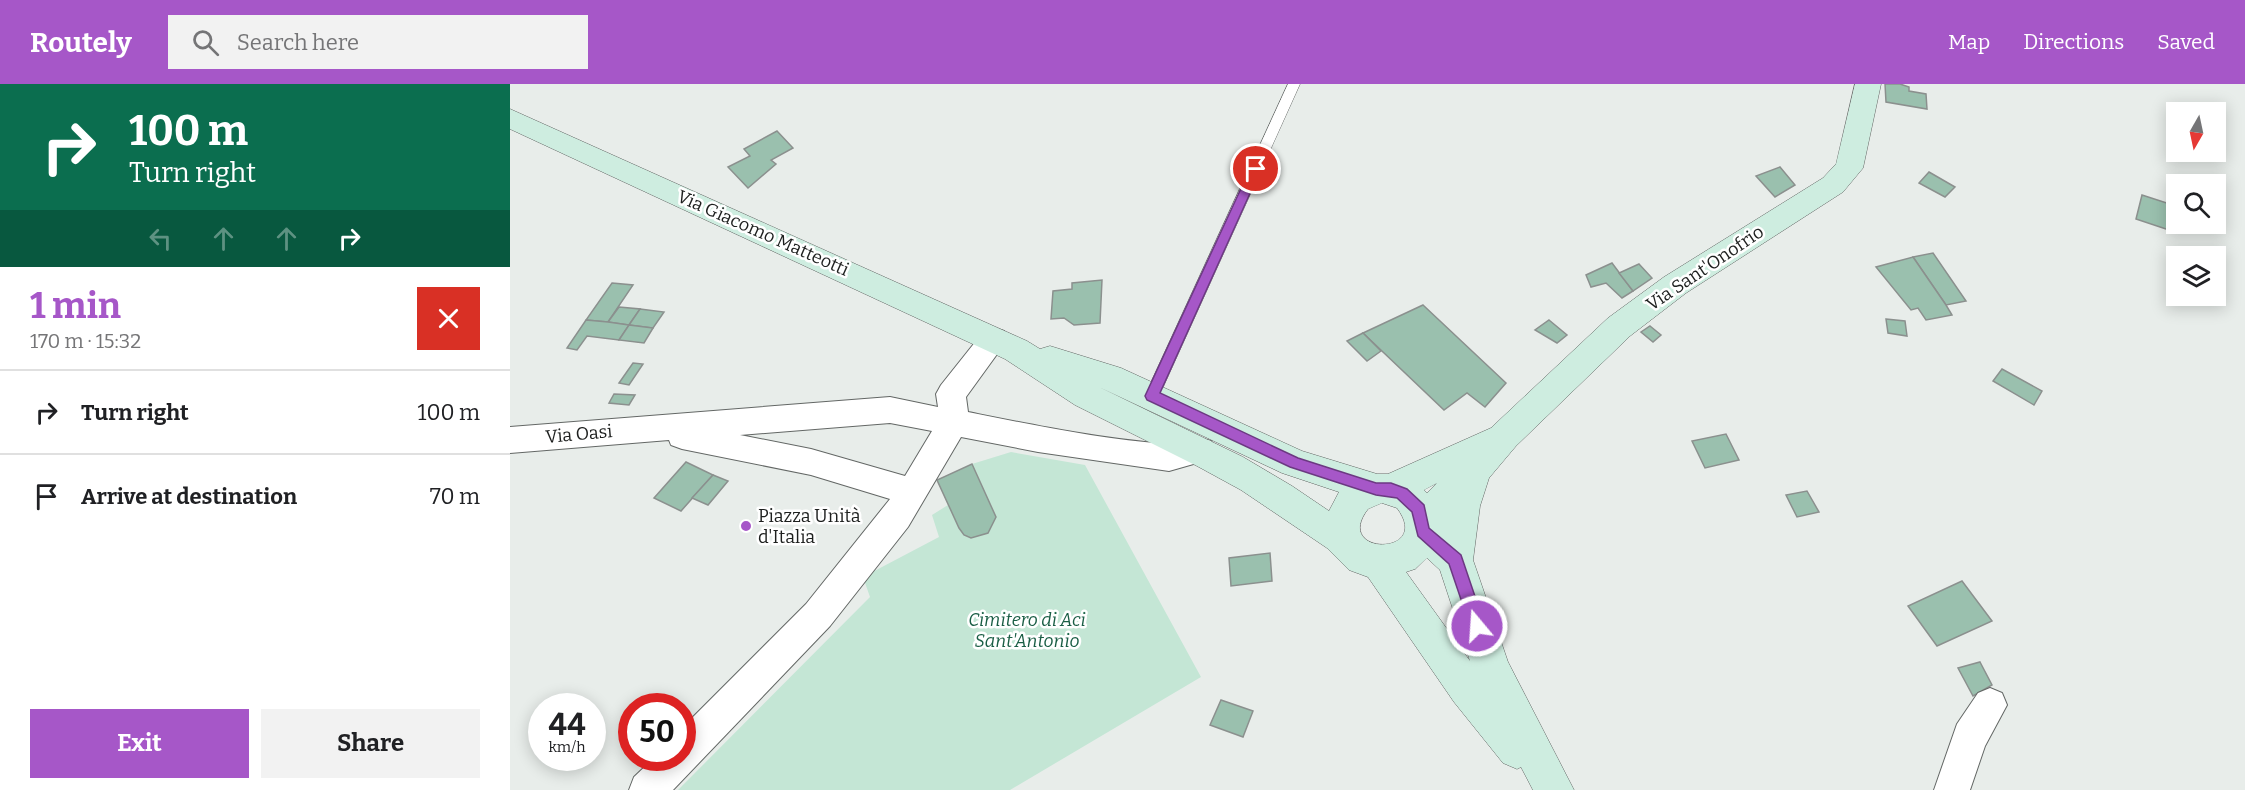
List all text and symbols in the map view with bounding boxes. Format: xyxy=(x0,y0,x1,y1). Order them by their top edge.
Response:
search box xyxy=(168,15,588,69)
text: Routely xyxy=(30,26,132,59)
icon: search xyxy=(189,26,222,59)
text: Search here xyxy=(237,29,359,56)
text: Map xyxy=(1948,29,1990,55)
text: Directions xyxy=(2023,29,2124,55)
text: Saved xyxy=(2157,29,2215,55)
north arrow xyxy=(2166,102,2226,162)
map controls xyxy=(2166,102,2226,306)
text: 100 m xyxy=(129,106,248,156)
icon: right xyxy=(30,108,108,186)
pin xyxy=(1230,143,1281,194)
icon: arrive xyxy=(1239,152,1272,185)
text: Turn right xyxy=(129,157,256,189)
button: search xyxy=(2166,174,2226,234)
street label: Via Giacomo Matteotti xyxy=(674,185,852,281)
street label: Via Sant'Onofrio xyxy=(1642,221,1768,315)
icon: left xyxy=(144,222,177,255)
icon: ahead xyxy=(207,222,240,255)
icon: ahead xyxy=(270,222,303,255)
icon: right xyxy=(333,222,366,255)
button: layers xyxy=(2166,246,2226,306)
text: 1 min xyxy=(30,284,121,328)
button: close xyxy=(417,287,480,350)
text: 170 m · 15:32 xyxy=(30,329,141,353)
icon: right xyxy=(30,396,63,429)
text: Turn right xyxy=(81,399,189,426)
text: 100 m xyxy=(417,399,480,426)
street label: Via Oasi xyxy=(545,420,613,448)
icon: arrive xyxy=(30,480,63,513)
text: Arrive at destination xyxy=(81,483,297,510)
text: 70 m xyxy=(430,483,480,510)
place label: Piazza Unità d'Italia xyxy=(758,505,861,548)
marker: Piazza Unità d'Italia xyxy=(739,519,753,533)
position arrow xyxy=(1445,594,1509,658)
park label: Cimitero di Aci Sant'Antonio xyxy=(968,609,1086,652)
speed limit sign: 50 xyxy=(618,693,696,771)
text: 44 xyxy=(549,707,585,743)
button: Exit xyxy=(30,709,249,778)
button: Share xyxy=(261,709,480,778)
text: km/h xyxy=(548,738,586,756)

